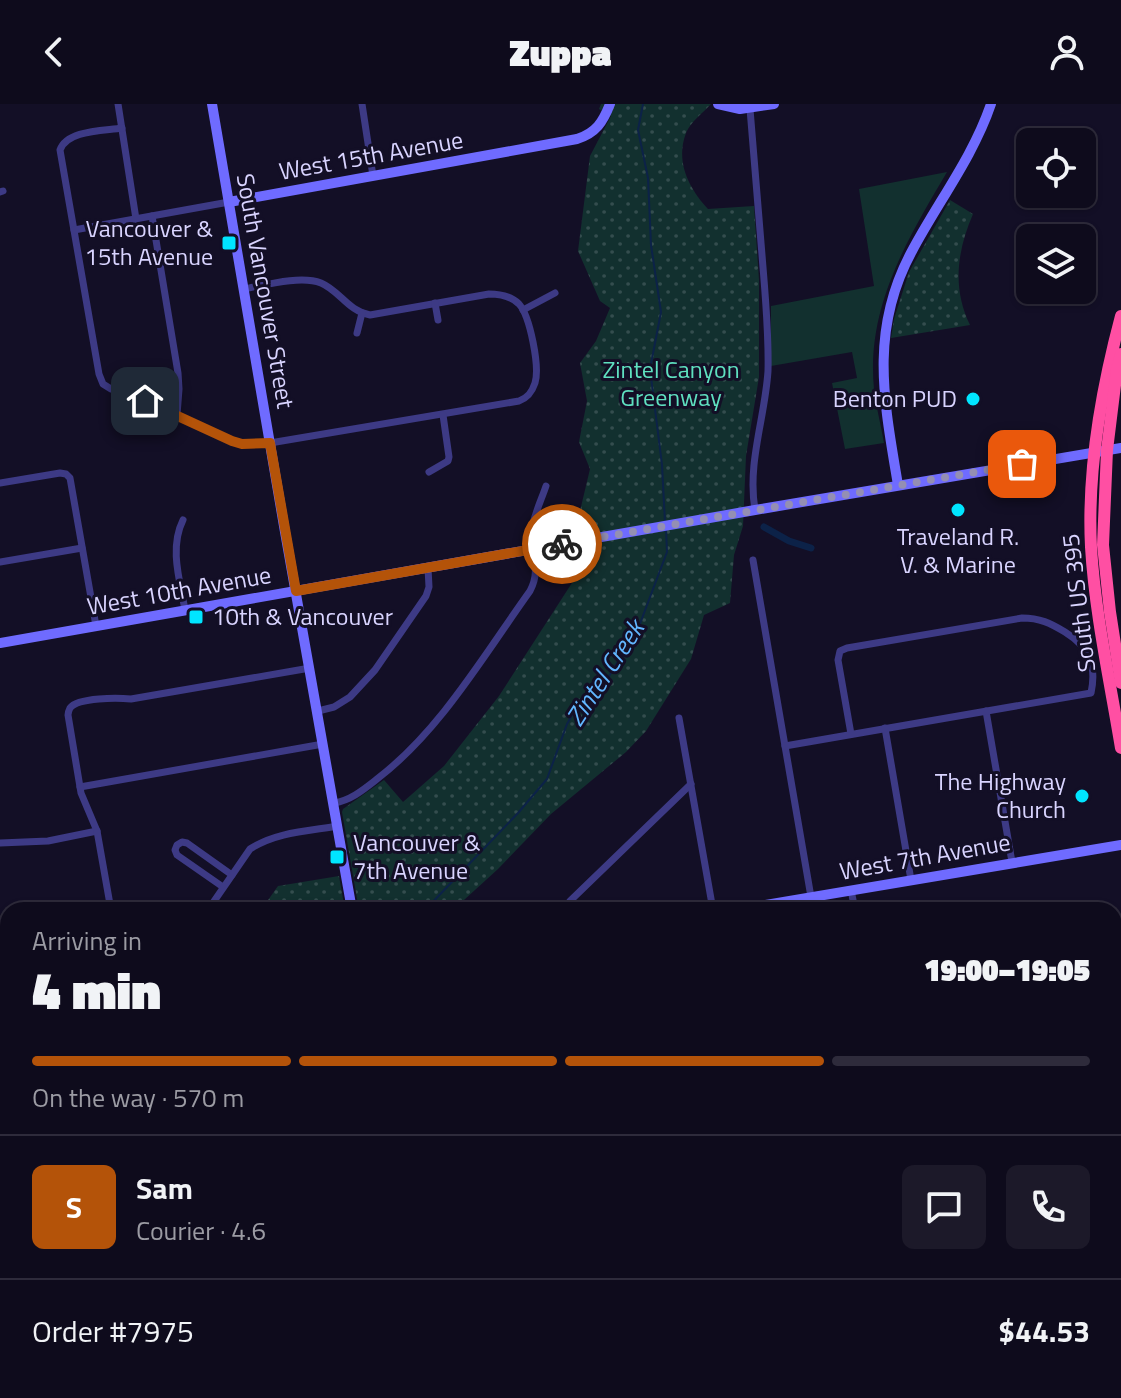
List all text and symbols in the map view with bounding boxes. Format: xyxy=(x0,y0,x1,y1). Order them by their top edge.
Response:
text: Zuppa xyxy=(509,25,612,80)
icon: back xyxy=(32,30,76,74)
icon: person xyxy=(1045,30,1089,74)
street label: West 15th Avenue xyxy=(276,121,466,189)
map controls xyxy=(1016,128,1096,304)
button: locate xyxy=(1016,128,1096,208)
street label: South Vancouver Street xyxy=(228,171,304,412)
place label: Vancouver & 15th Avenue xyxy=(84,210,213,274)
button: layers xyxy=(1016,224,1096,304)
marker: Vancouver & 15th Avenue xyxy=(220,234,238,252)
park label: Zintel Canyon Greenway xyxy=(602,351,740,415)
pin xyxy=(111,367,179,435)
icon: home xyxy=(123,379,167,423)
place label: Benton PUD xyxy=(833,380,957,416)
marker: Benton PUD xyxy=(964,390,982,408)
pin xyxy=(988,430,1056,498)
icon: bag xyxy=(1000,442,1044,486)
marker: Traveland R. V. & Marine xyxy=(949,501,967,519)
courier xyxy=(522,504,602,584)
place label: Traveland R. V. & Marine xyxy=(897,518,1019,582)
icon: bike xyxy=(540,522,584,566)
street label: South US 395 xyxy=(1052,532,1104,674)
street label: West 10th Avenue xyxy=(84,556,274,624)
place label: 10th & Vancouver xyxy=(212,598,393,634)
marker: 10th & Vancouver xyxy=(187,608,205,626)
water label: Zintel Creek xyxy=(556,609,655,733)
place label: The Highway Church xyxy=(935,763,1066,827)
marker: The Highway Church xyxy=(1073,787,1091,805)
street label: West 7th Avenue xyxy=(837,823,1013,889)
place label: Vancouver & 7th Avenue xyxy=(353,824,481,888)
marker: Vancouver & 7th Avenue xyxy=(328,848,346,866)
text: Arriving in xyxy=(32,921,142,960)
text: 19:00–19:05 xyxy=(924,947,1090,993)
text: 4 min xyxy=(32,950,161,1029)
text: On the way · 570 m xyxy=(32,1078,244,1117)
text: Sam xyxy=(136,1165,193,1211)
button: chat xyxy=(902,1165,986,1249)
button: phone xyxy=(1006,1165,1090,1249)
text: S xyxy=(66,1184,82,1230)
text: Courier · 4.6 xyxy=(136,1211,266,1250)
text: Order #7975 xyxy=(32,1308,194,1354)
text: $44.53 xyxy=(998,1308,1090,1354)

